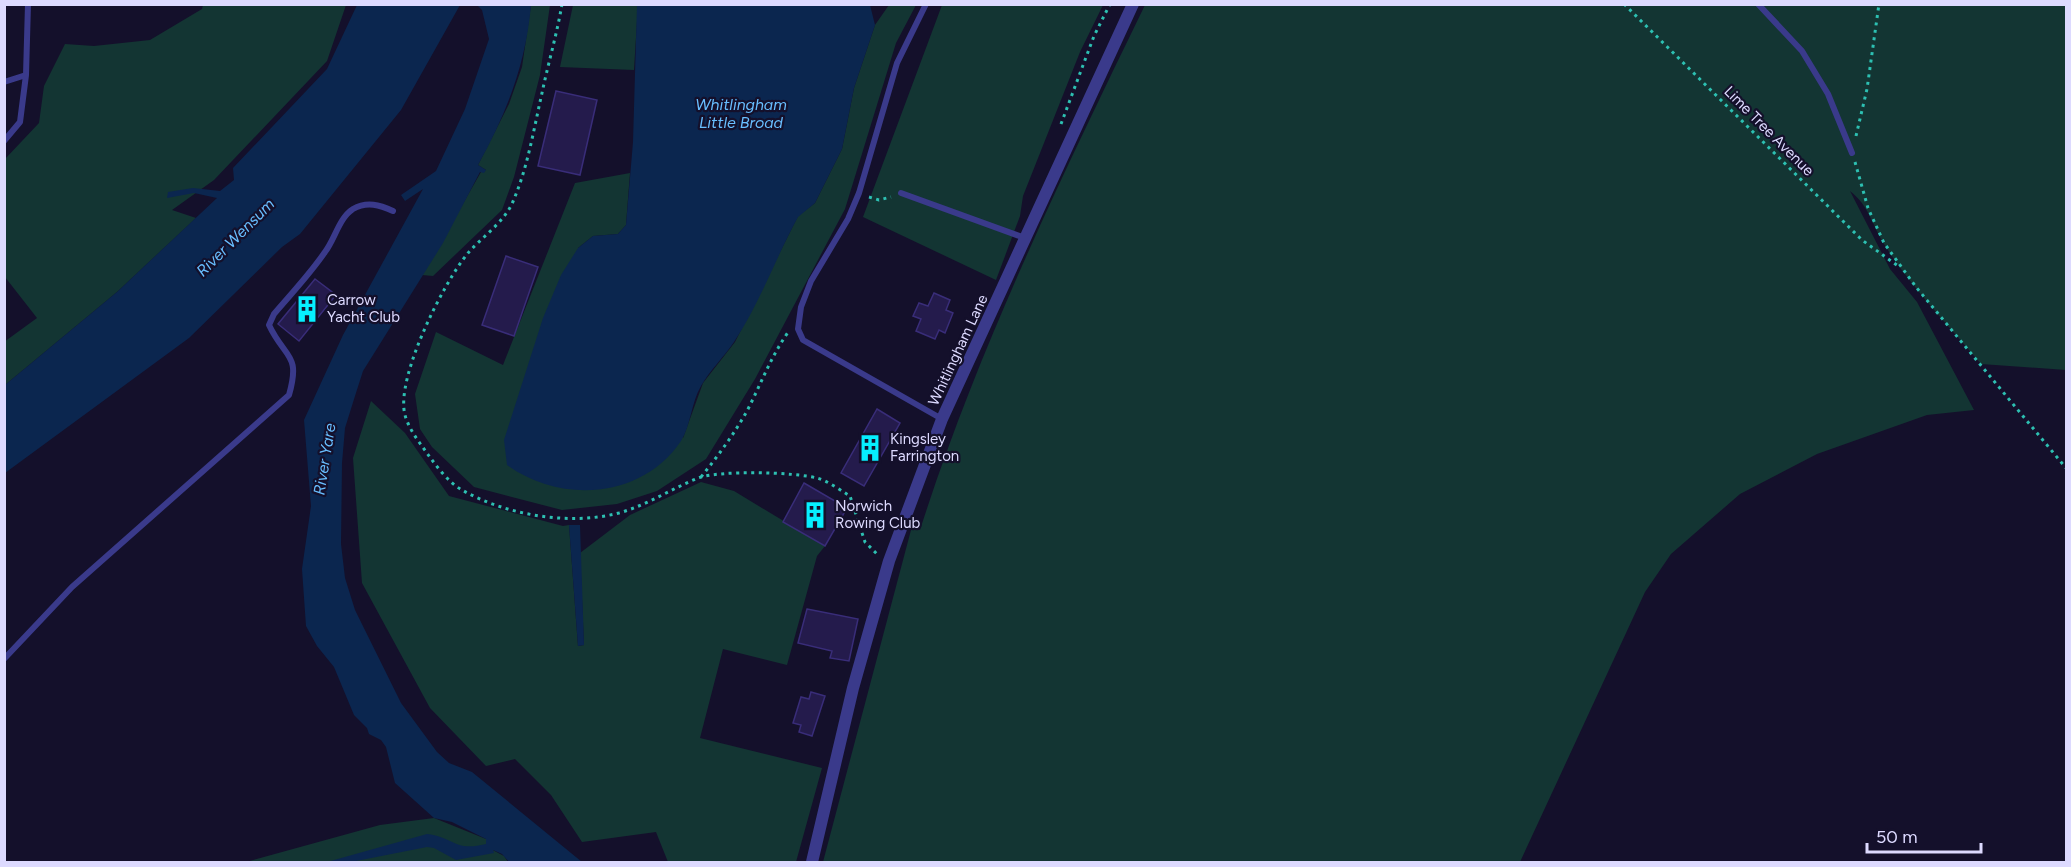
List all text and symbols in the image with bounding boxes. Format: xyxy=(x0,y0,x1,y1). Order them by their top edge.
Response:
street label: Lime Tree Avenue xyxy=(1720,82,1818,180)
water label: Whitlingham Little Broad xyxy=(695,95,787,132)
water label: River Wensum xyxy=(192,194,279,280)
place label: Carrow Yacht Club xyxy=(327,291,400,326)
street label: Whitlingham Lane xyxy=(924,292,992,408)
building icon: Carrow Yacht Club xyxy=(292,294,322,324)
water label: River Yare xyxy=(309,422,340,496)
place label: Kingsley Farrington xyxy=(890,430,959,465)
building icon: Kingsley Farrington xyxy=(855,433,885,463)
place label: Norwich Rowing Club xyxy=(835,497,920,532)
building icon: Norwich Rowing Club xyxy=(800,500,830,530)
scale bar xyxy=(1867,816,1981,854)
text: 50 m xyxy=(1876,826,1918,848)

